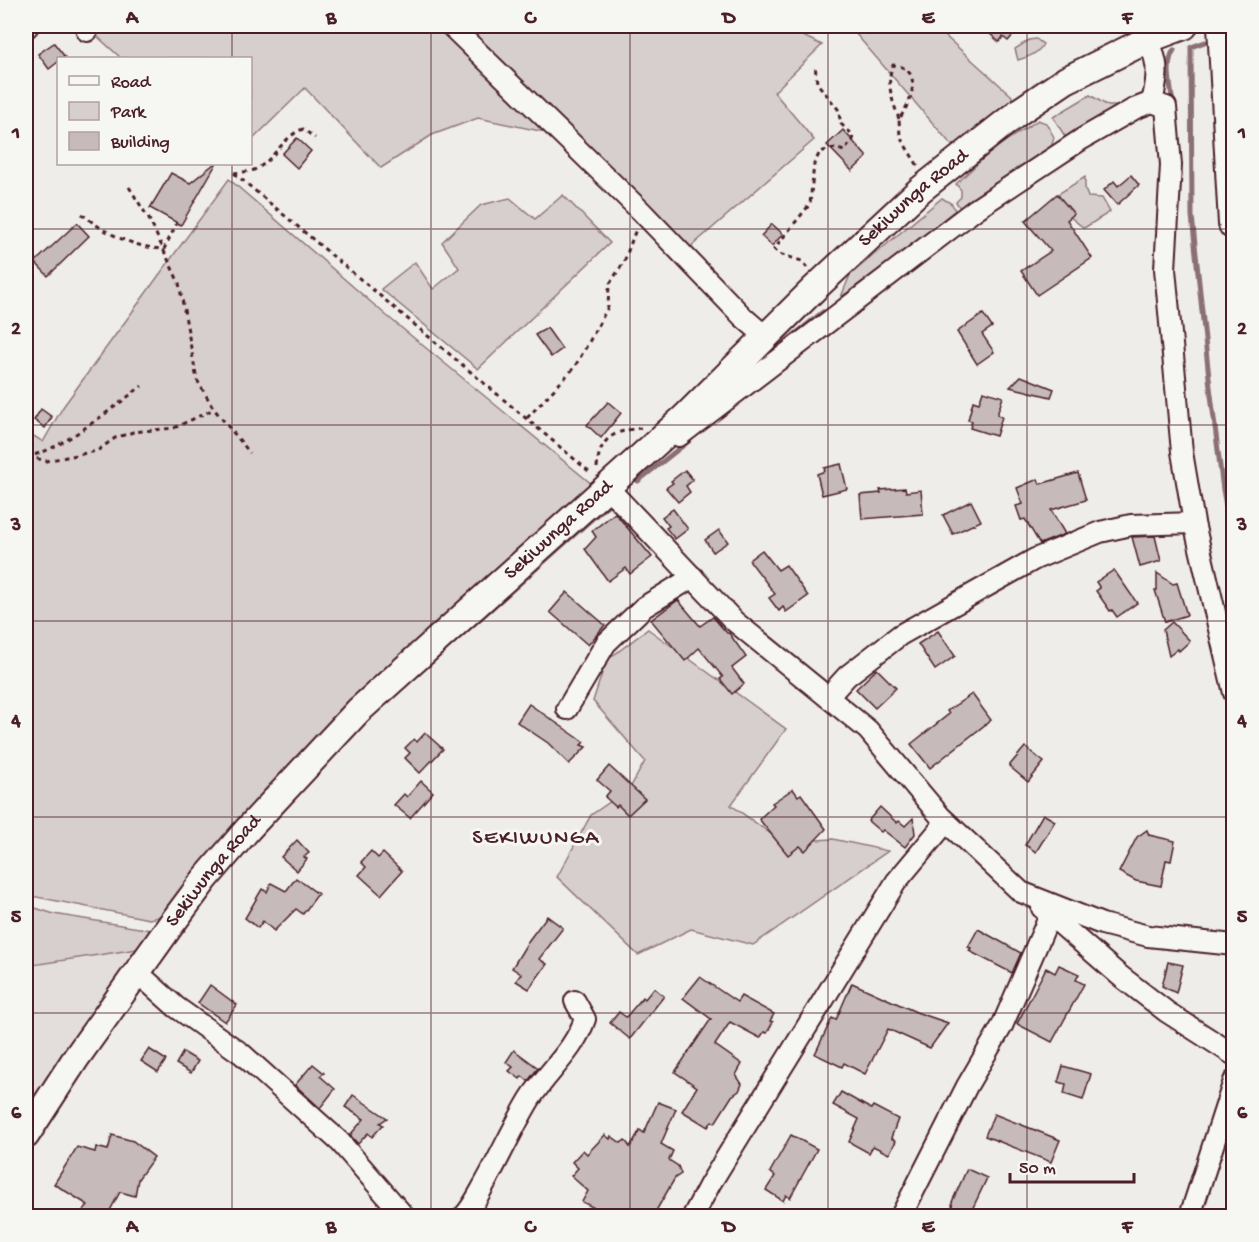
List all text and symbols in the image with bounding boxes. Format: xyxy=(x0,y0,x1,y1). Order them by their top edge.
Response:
text: A xyxy=(125,8,140,31)
text: B xyxy=(325,8,337,31)
text: C xyxy=(524,8,538,31)
text: D xyxy=(720,8,736,31)
text: E xyxy=(922,8,936,31)
text: F xyxy=(1121,8,1134,31)
legend xyxy=(57,57,252,165)
text: Road xyxy=(111,73,152,94)
text: Park xyxy=(110,103,147,124)
text: 1 xyxy=(11,123,20,146)
text: 1 xyxy=(1237,123,1246,146)
text: Building xyxy=(110,133,170,154)
street label: Sekiwunga Road xyxy=(854,143,975,253)
text: 2 xyxy=(11,319,21,342)
text: 2 xyxy=(1237,319,1247,342)
street label: Sekiwunga Road xyxy=(500,474,620,585)
text: 3 xyxy=(10,515,21,538)
text: 3 xyxy=(1236,515,1247,538)
text: 4 xyxy=(10,711,21,734)
text: 4 xyxy=(1236,711,1247,734)
street label: Sekiwunga Road xyxy=(161,809,268,932)
district label: SEKIWUNGA xyxy=(472,826,600,852)
text: 5 xyxy=(11,907,22,930)
text: 5 xyxy=(1237,907,1248,930)
text: 6 xyxy=(11,1103,22,1126)
text: 6 xyxy=(1237,1103,1248,1126)
scale bar xyxy=(1010,1146,1134,1184)
text: 50 m xyxy=(1019,1159,1056,1180)
text: A xyxy=(125,1217,140,1240)
text: B xyxy=(325,1217,337,1240)
text: C xyxy=(524,1217,538,1240)
text: D xyxy=(720,1217,736,1240)
text: E xyxy=(922,1217,936,1240)
text: F xyxy=(1121,1217,1134,1240)

